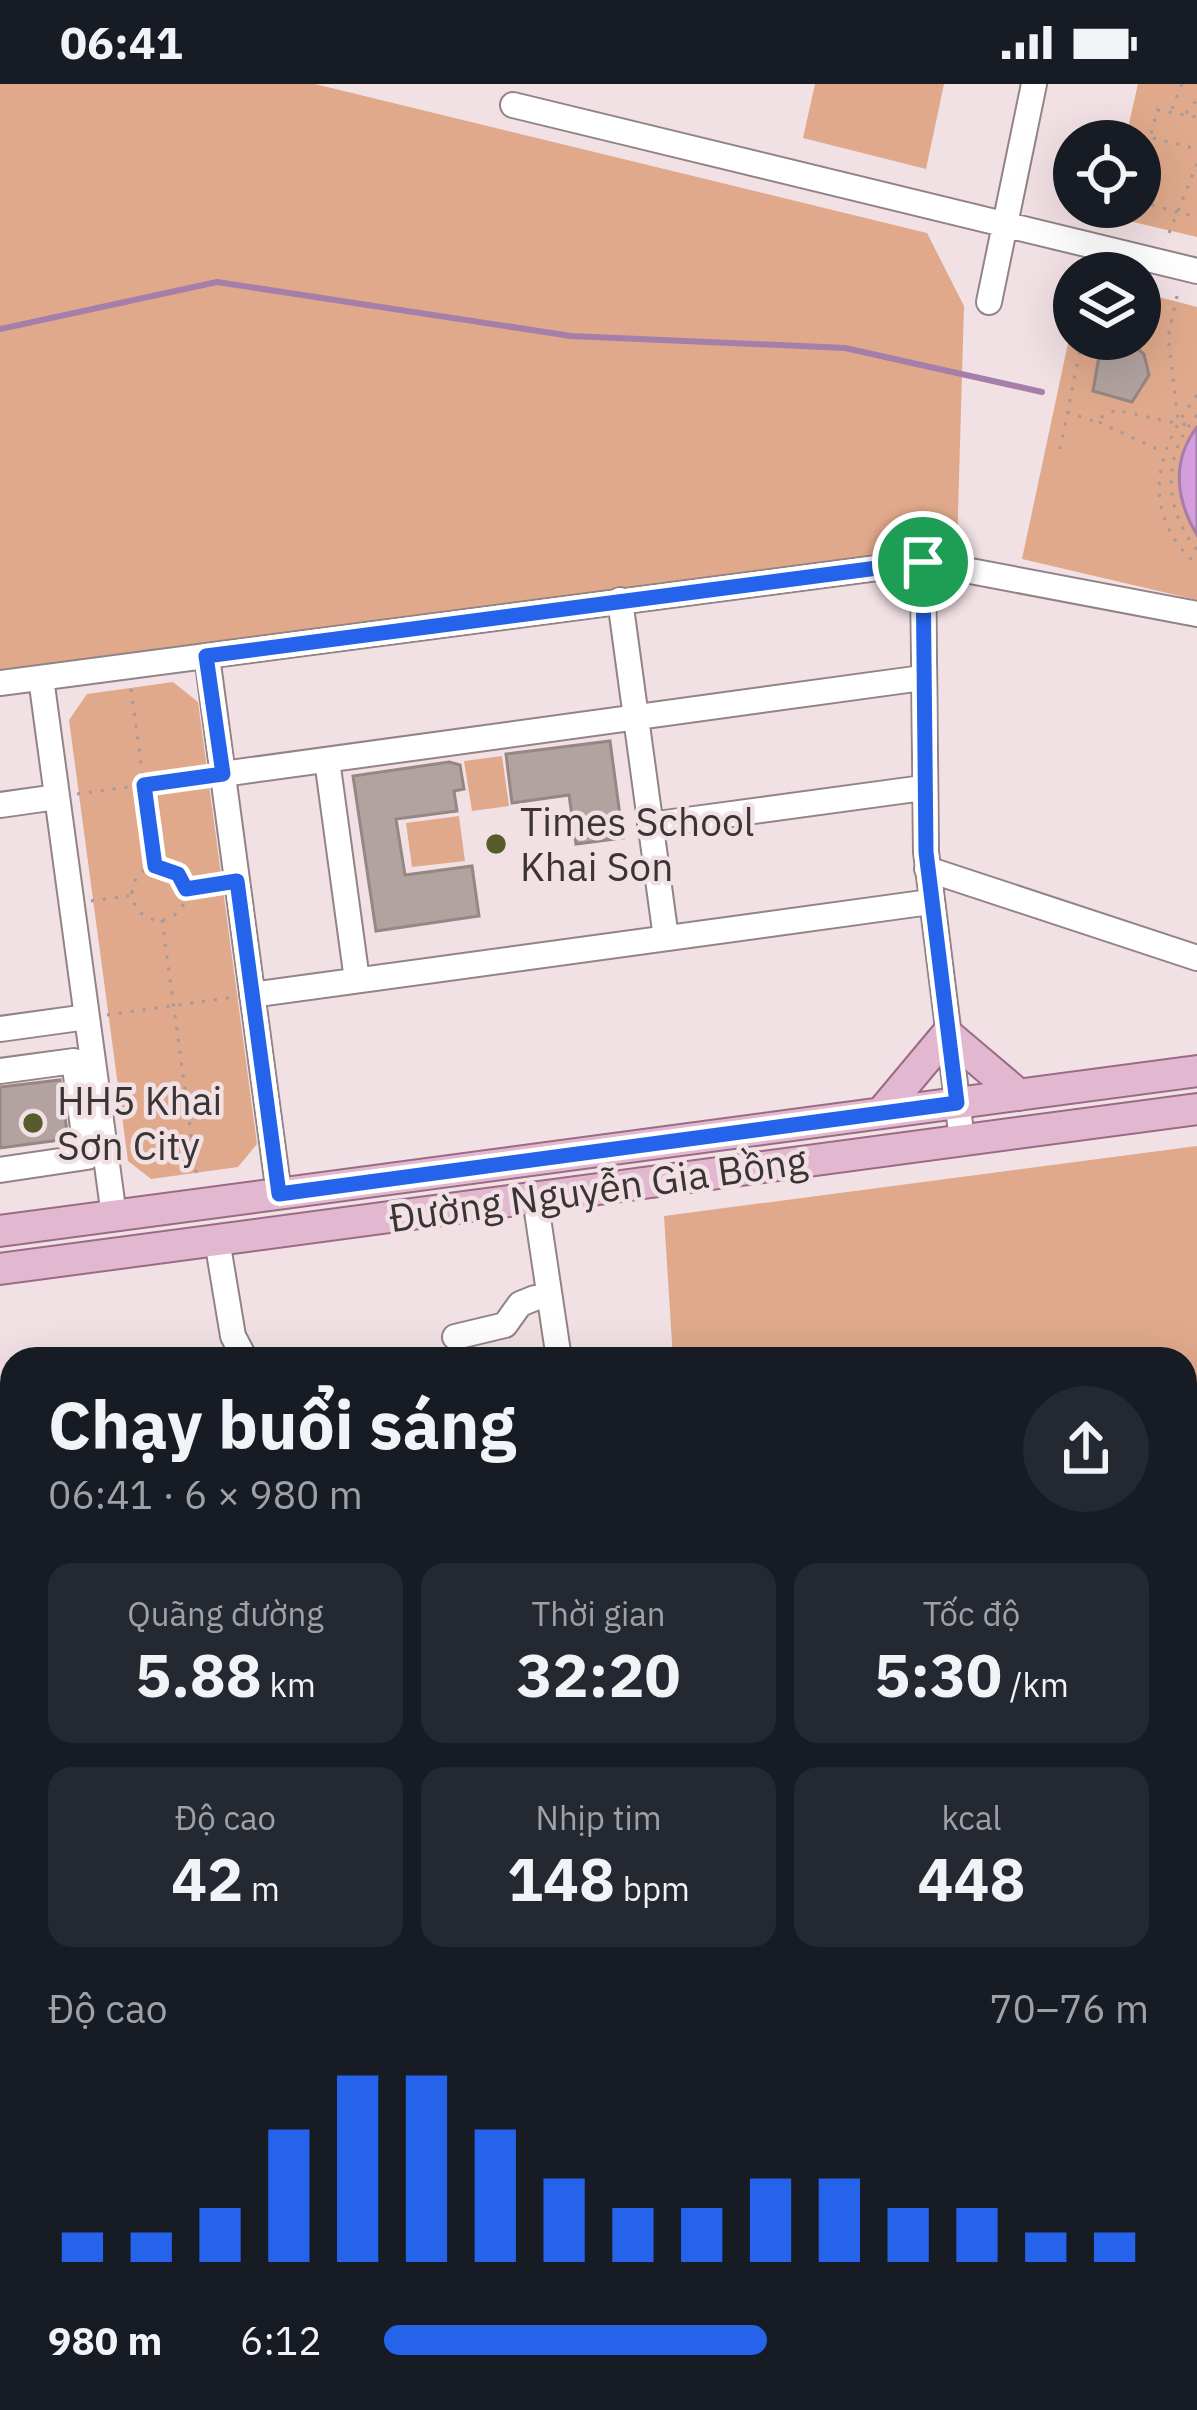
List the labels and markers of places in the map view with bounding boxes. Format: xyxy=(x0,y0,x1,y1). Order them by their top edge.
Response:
pin xyxy=(872,511,974,613)
place label: Times School Khai Son xyxy=(520,796,754,892)
marker: Times School Khai Son xyxy=(483,831,509,857)
place label: HH5 Khai Sơn City xyxy=(57,1075,222,1171)
marker: HH5 Khai Sơn City xyxy=(20,1110,46,1136)

